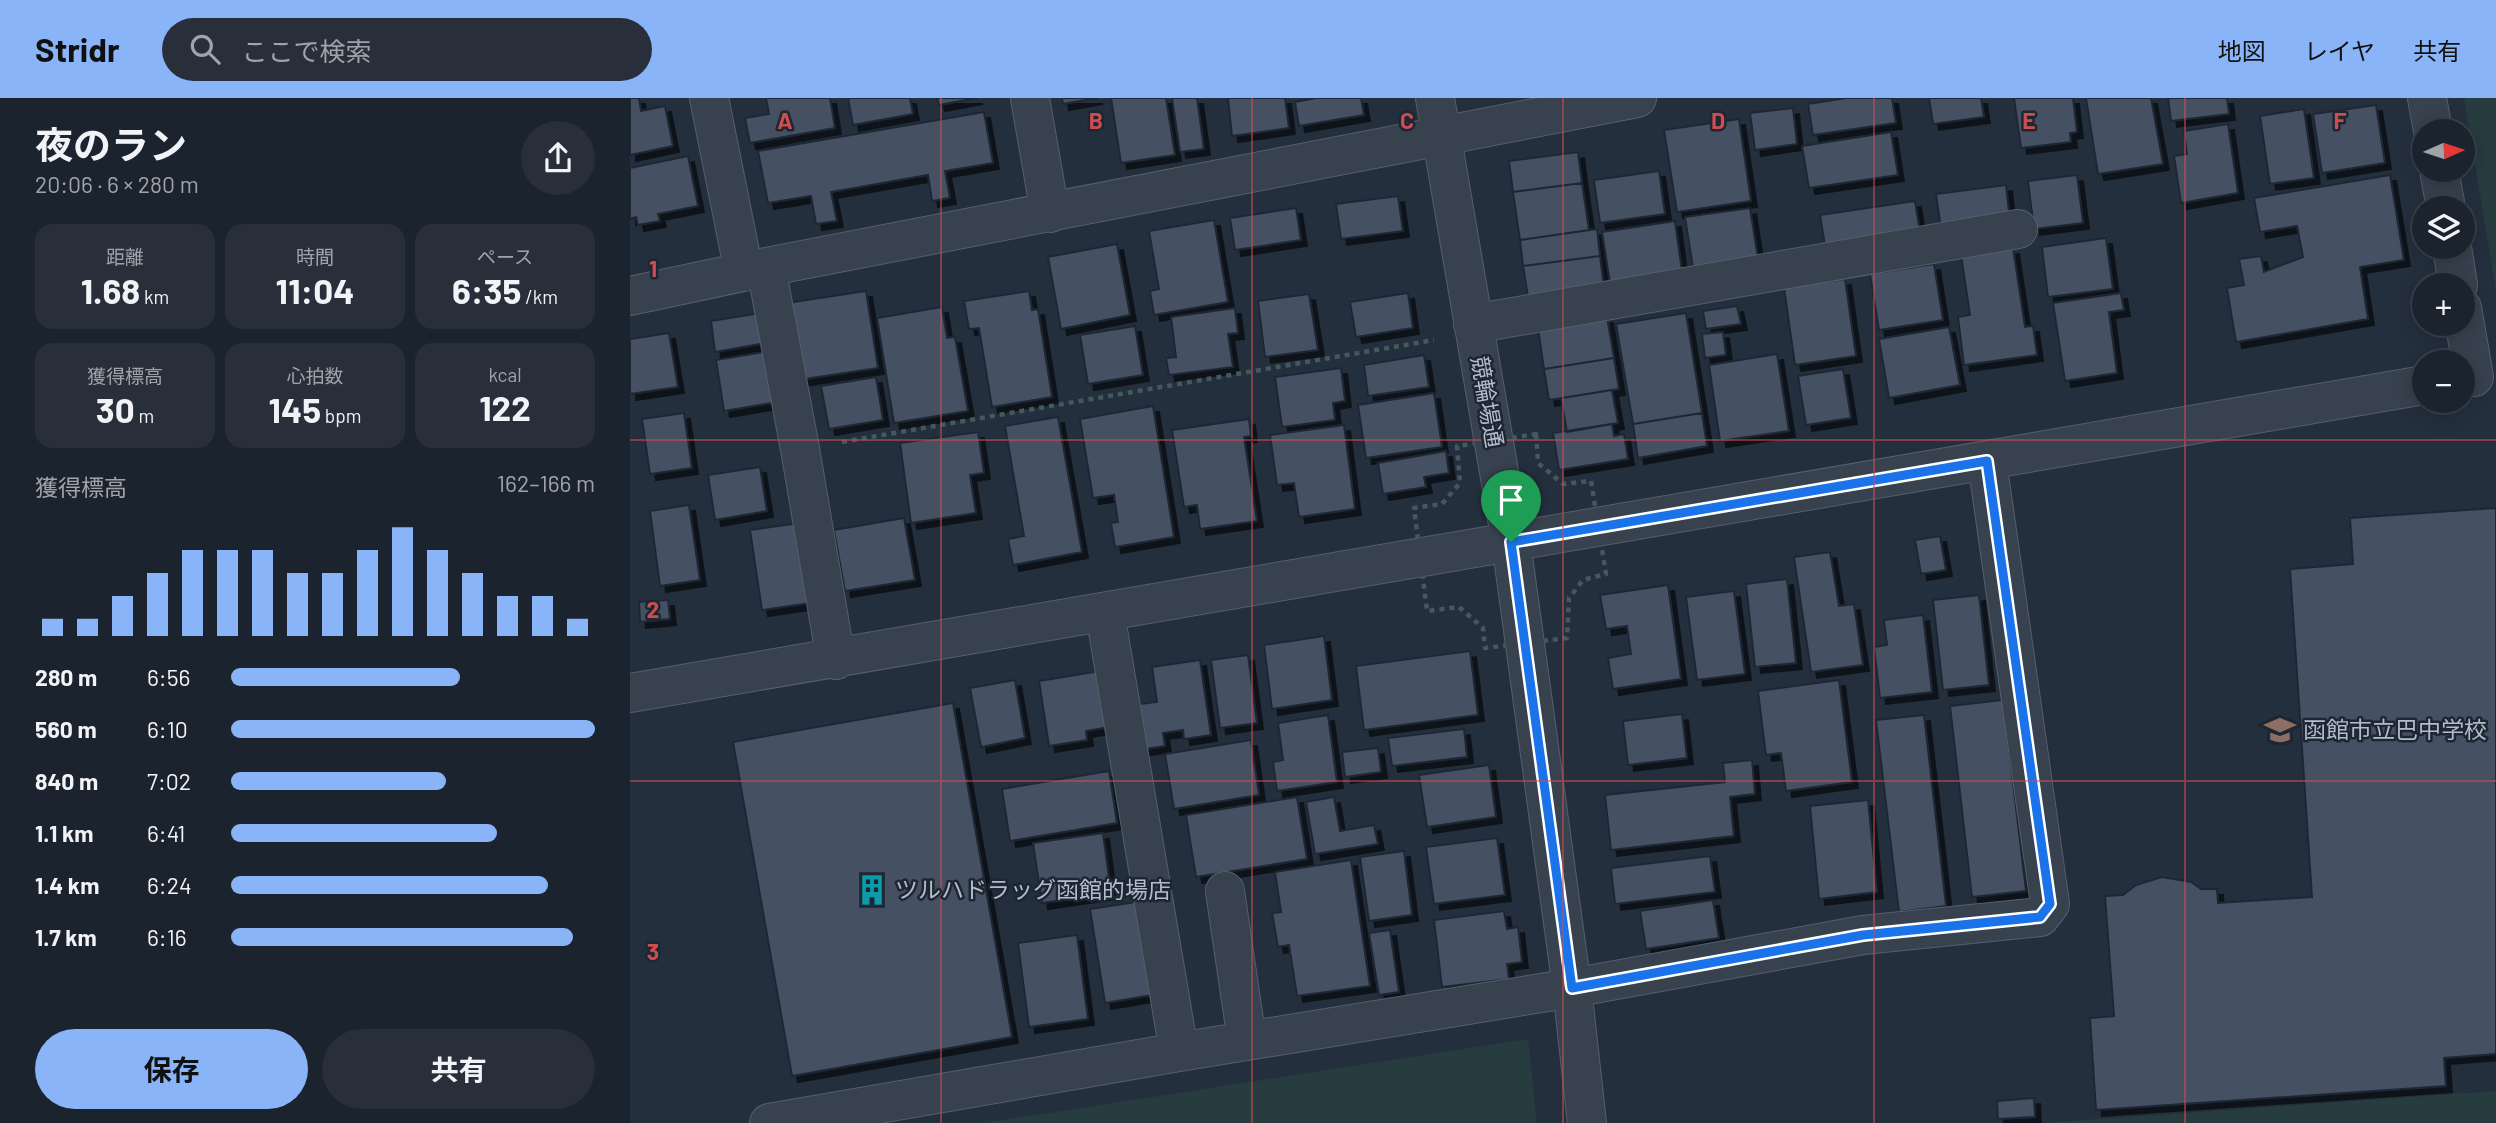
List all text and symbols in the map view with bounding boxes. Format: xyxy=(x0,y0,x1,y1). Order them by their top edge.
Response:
search box xyxy=(162,18,652,81)
text: Stridr xyxy=(35,29,120,69)
icon: search xyxy=(186,30,224,68)
text: ここで検索 xyxy=(242,35,372,66)
text: 地図 xyxy=(2218,36,2266,65)
text: レイヤ xyxy=(2304,36,2375,65)
text: 共有 xyxy=(2413,36,2461,65)
text: A xyxy=(777,106,793,134)
text: B xyxy=(1089,106,1103,134)
text: C xyxy=(1400,106,1414,134)
text: D xyxy=(1711,106,1725,134)
text: E xyxy=(2022,106,2036,134)
text: F xyxy=(2334,106,2347,134)
north arrow xyxy=(2412,119,2474,182)
map controls xyxy=(2412,119,2475,413)
text: 夜のラン xyxy=(35,121,187,167)
button: share xyxy=(521,121,595,195)
text: 20:06 · 6 × 280 m xyxy=(35,170,199,198)
button: layers xyxy=(2412,196,2475,259)
text: 距離 xyxy=(106,245,144,268)
text: 時間 xyxy=(296,245,334,268)
text: ペース xyxy=(477,245,533,268)
text: 1 xyxy=(649,254,657,282)
text: 1.68 xyxy=(81,269,140,311)
text: 11:04 xyxy=(276,269,354,311)
text: 6:35 xyxy=(452,269,521,311)
button: + xyxy=(2412,273,2475,336)
text: km xyxy=(140,285,169,308)
text: /km xyxy=(521,285,558,308)
button: − xyxy=(2412,350,2475,413)
street label: 競輪場通 xyxy=(1466,354,1510,450)
text: kcal xyxy=(488,363,522,386)
text: 獲得標高 xyxy=(87,364,163,387)
text: 心拍数 xyxy=(286,364,344,387)
text: 122 xyxy=(479,386,531,428)
text: 30 xyxy=(96,388,135,430)
text: 145 xyxy=(269,388,321,430)
text: m xyxy=(135,404,154,427)
text: bpm xyxy=(321,404,361,427)
text: 162–166 m xyxy=(497,469,595,497)
pin xyxy=(1481,470,1541,542)
text: 獲得標高 xyxy=(35,473,127,501)
icon: arrive xyxy=(1492,481,1530,519)
text: 2 xyxy=(647,595,659,623)
text: 280 m xyxy=(35,663,97,691)
text: 6:56 xyxy=(147,663,190,691)
school or university icon: 函館市立巴中学校 xyxy=(2263,713,2297,747)
text: 560 m xyxy=(35,715,97,743)
text: 6:10 xyxy=(147,715,188,743)
place label: 函館市立巴中学校 xyxy=(2303,715,2487,743)
text: 840 m xyxy=(35,767,98,795)
text: 7:02 xyxy=(147,767,191,795)
text: 1.1 km xyxy=(35,819,94,847)
text: 6:41 xyxy=(147,819,185,847)
text: 1.4 km xyxy=(35,871,99,899)
text: 6:24 xyxy=(147,871,192,899)
building icon: ツルハドラッグ函館的場店 xyxy=(855,873,889,907)
place label: ツルハドラッグ函館的場店 xyxy=(895,875,1171,903)
text: 1.7 km xyxy=(35,923,97,951)
text: 6:16 xyxy=(147,923,187,951)
text: 3 xyxy=(647,937,659,965)
button: 保存 xyxy=(35,1029,308,1109)
button: 共有 xyxy=(322,1029,595,1109)

